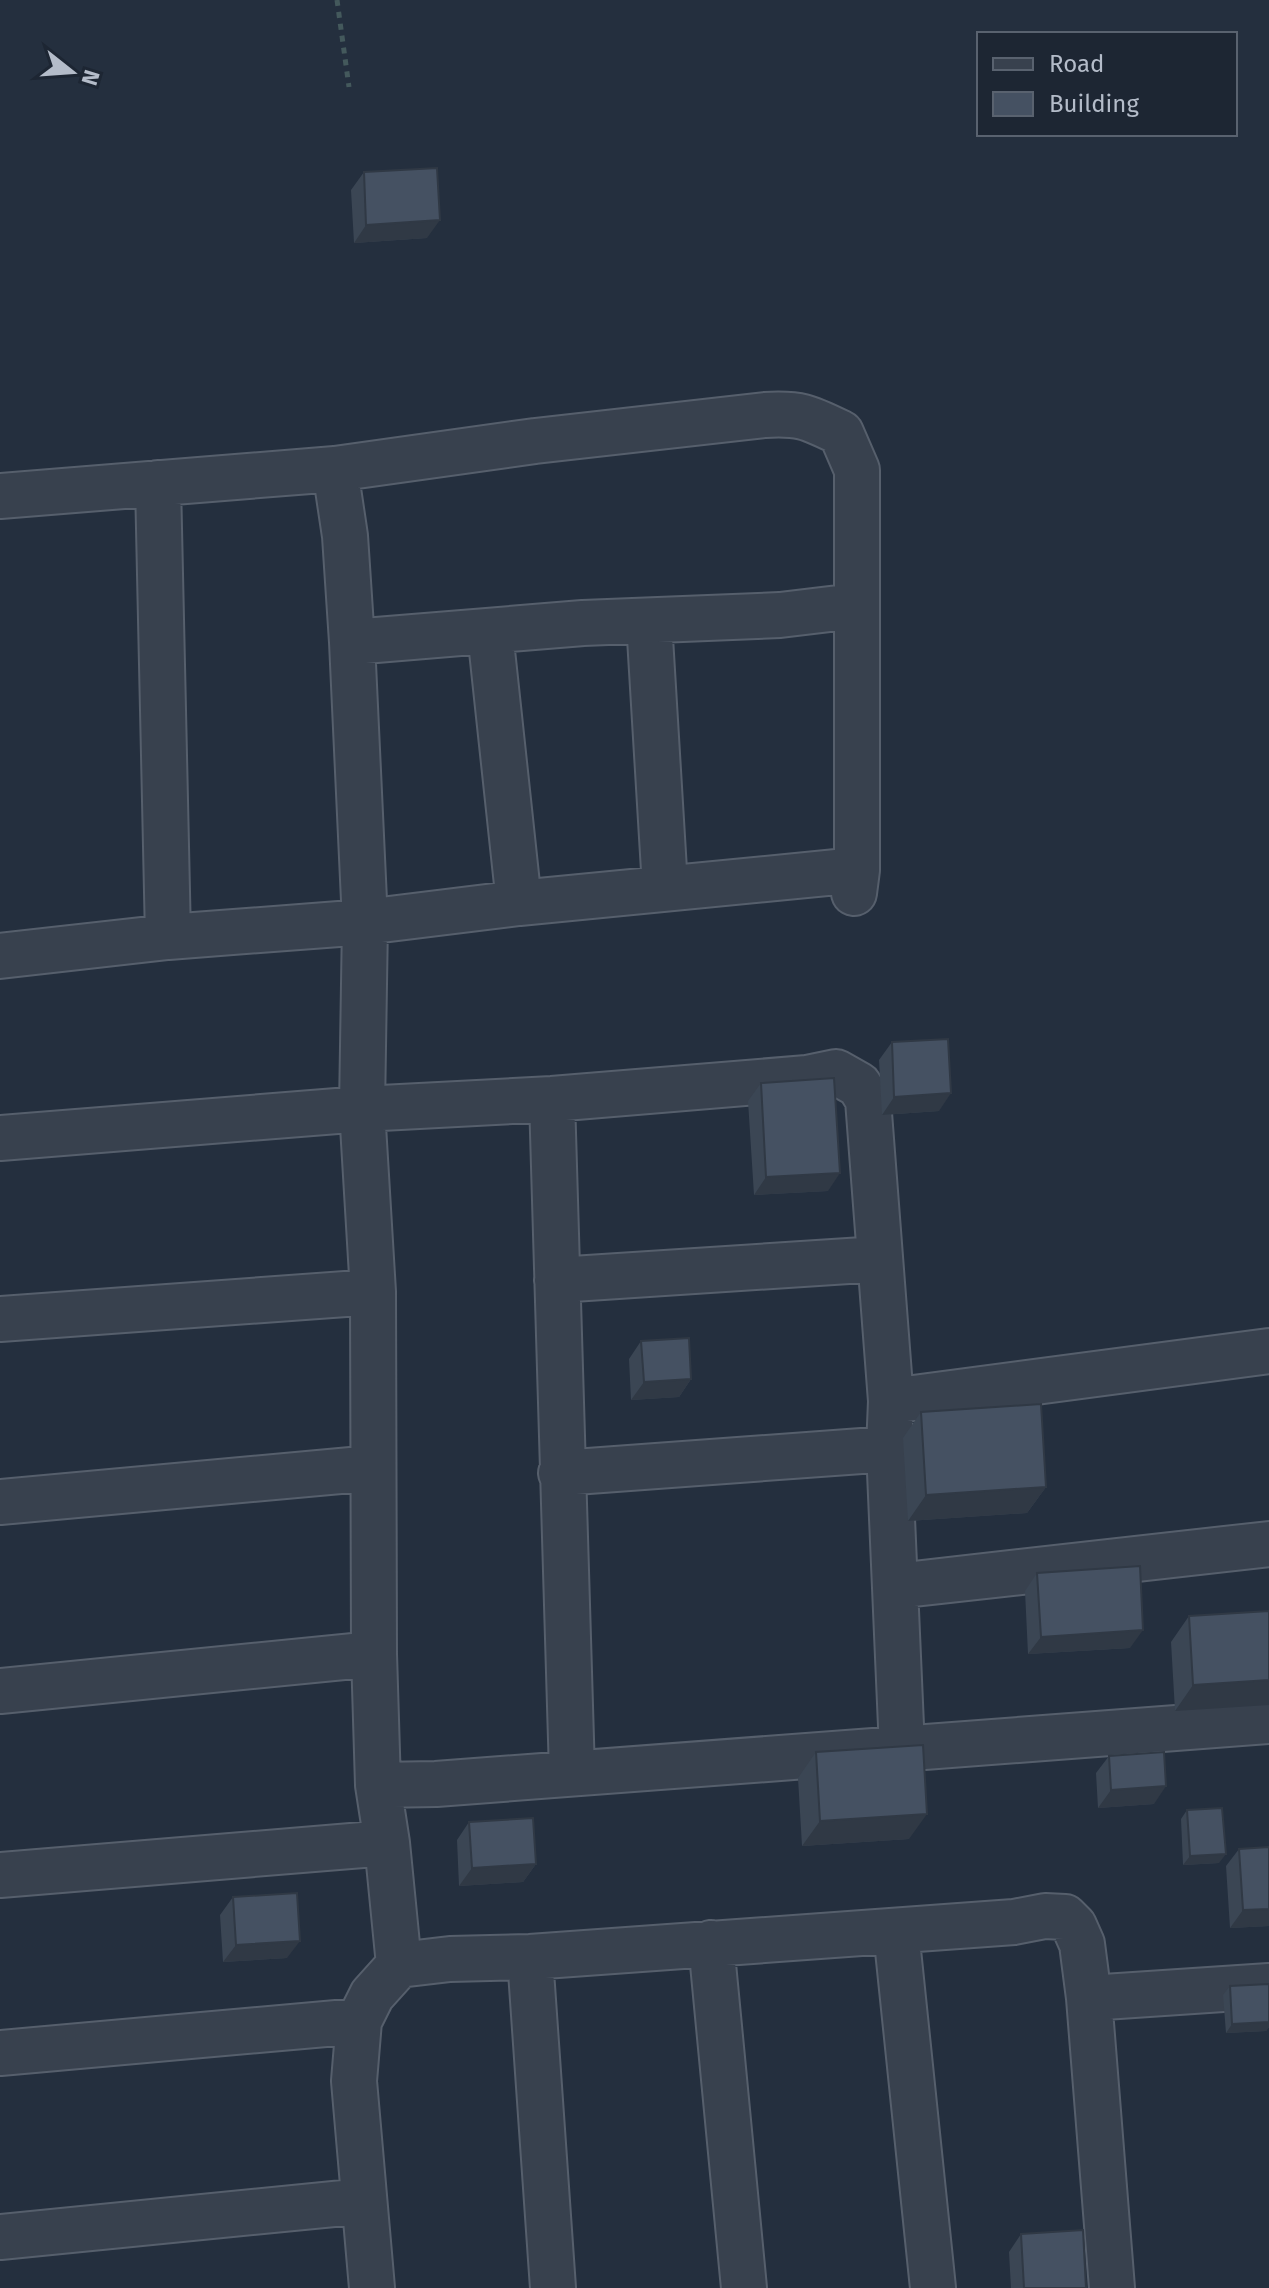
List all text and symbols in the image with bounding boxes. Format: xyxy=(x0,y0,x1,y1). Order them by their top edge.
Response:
north arrow xyxy=(32,32,112,112)
legend xyxy=(977,32,1237,136)
text: Road xyxy=(1049,50,1104,78)
text: N xyxy=(76,67,106,89)
text: Building xyxy=(1049,90,1139,118)

